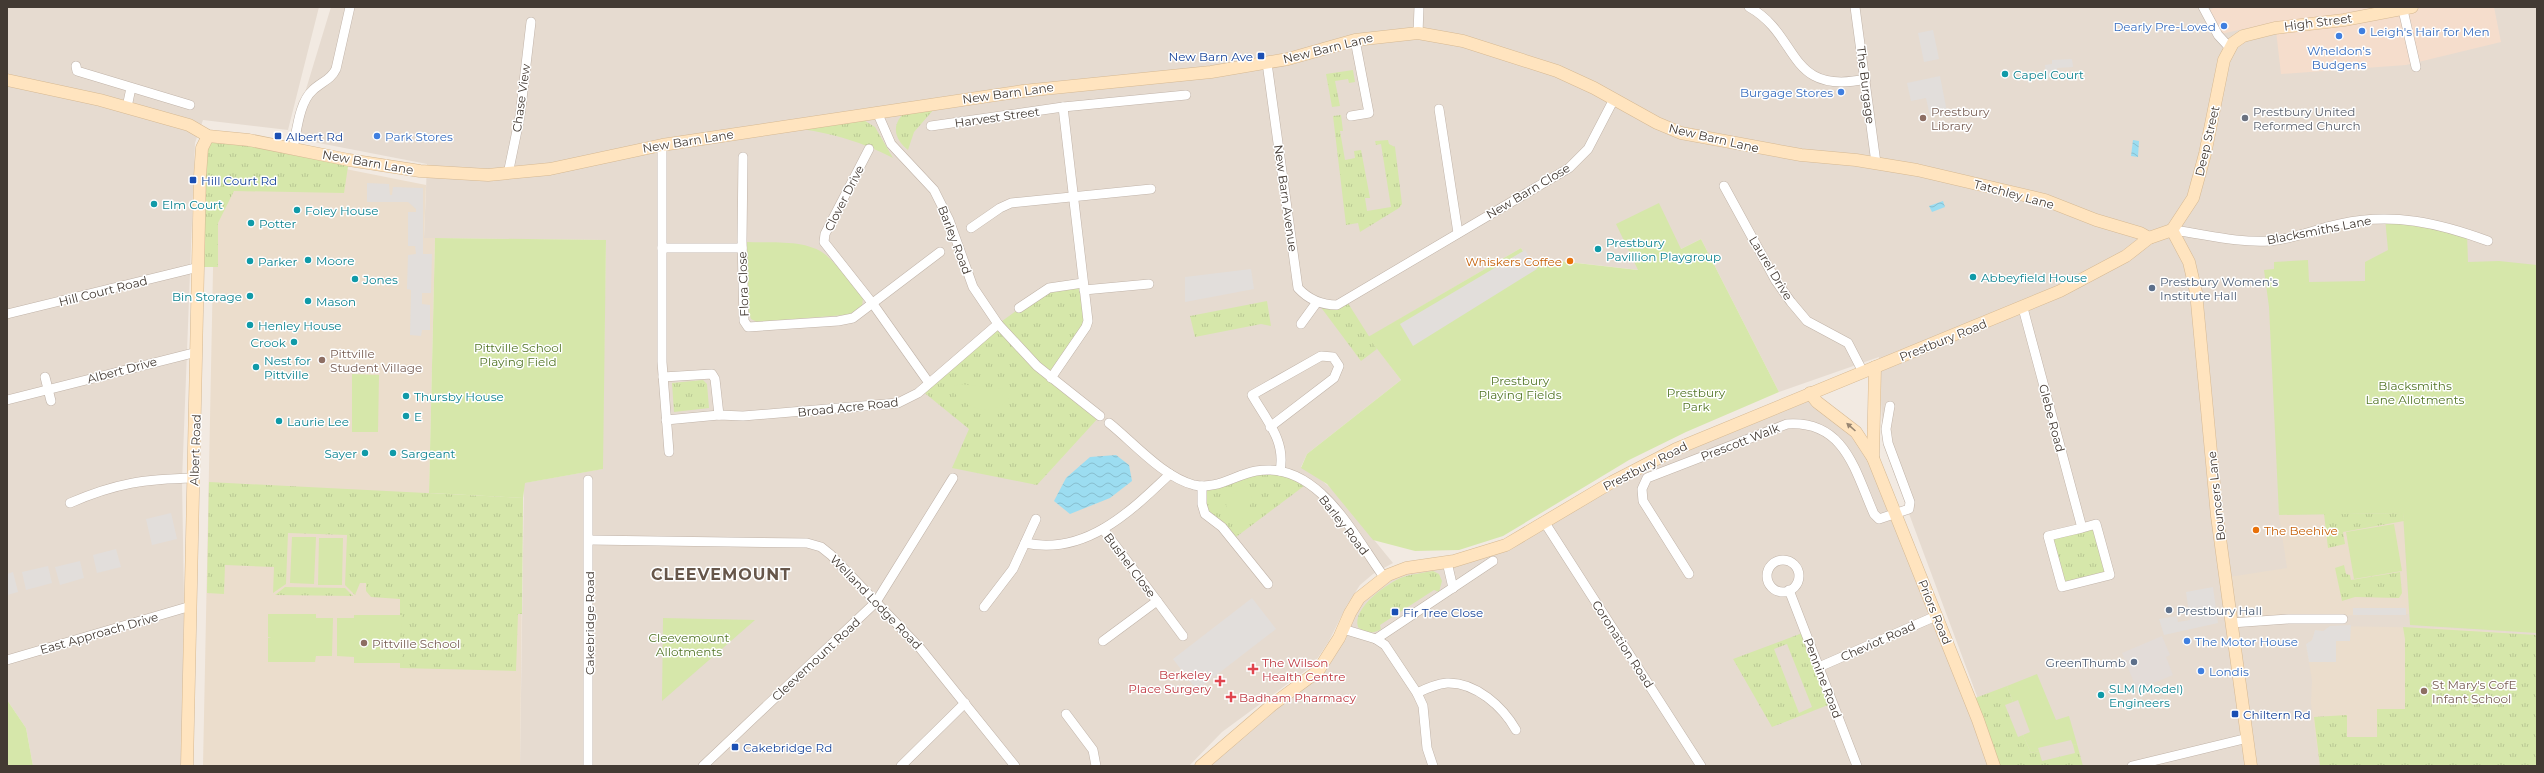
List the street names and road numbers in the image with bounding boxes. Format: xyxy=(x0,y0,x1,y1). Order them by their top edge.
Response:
street label: High Street xyxy=(2283,10,2353,34)
street label: New Barn Lane xyxy=(1281,30,1375,66)
street label: The Burgage xyxy=(1854,45,1878,125)
street label: Chase View xyxy=(509,62,533,133)
street label: New Barn Lane xyxy=(961,79,1055,107)
street label: Harvest Street xyxy=(954,104,1041,130)
street label: Deep Street xyxy=(2192,104,2222,178)
street label: New Barn Lane xyxy=(1667,120,1761,156)
street label: New Barn Lane xyxy=(641,126,735,156)
street label: New Barn Avenue xyxy=(1271,143,1301,253)
street label: New Barn Lane xyxy=(321,147,415,177)
street label: New Barn Close xyxy=(1483,160,1573,222)
street label: Clover Drive xyxy=(821,162,867,234)
street label: Tatchley Lane xyxy=(1972,176,2056,212)
street label: Barley Road xyxy=(935,204,975,276)
street label: Blacksmiths Lane xyxy=(2265,213,2373,247)
street label: Laurel Drive xyxy=(1746,233,1796,303)
street label: Flora Close xyxy=(734,251,752,317)
street label: Hill Court Road xyxy=(57,273,149,309)
street label: Prestbury Road xyxy=(1897,316,1989,364)
street label: Albert Drive xyxy=(85,353,159,387)
street label: Glebe Road xyxy=(2036,382,2068,454)
street label: Broad Acre Road xyxy=(797,394,899,420)
street label: Albert Road xyxy=(186,414,204,486)
street label: Prescott Walk xyxy=(1698,420,1782,464)
street label: Prestbury Road xyxy=(1600,438,1690,494)
street label: Bouncers Lane xyxy=(2204,450,2228,542)
street label: Barley Road xyxy=(1316,492,1372,558)
street label: Bushel Close xyxy=(1101,530,1159,600)
street label: Welland Lodge Road xyxy=(827,552,925,652)
street label: Cakebridge Road xyxy=(582,571,597,675)
street label: Priors Road xyxy=(1915,577,1955,647)
street label: Coronation Road xyxy=(1589,597,1657,691)
street label: East Approach Drive xyxy=(38,609,160,657)
street label: Cleevemount Road xyxy=(769,614,863,704)
street label: Cheviot Road xyxy=(1838,618,1918,664)
street label: Pennine Road xyxy=(1801,636,1845,720)

